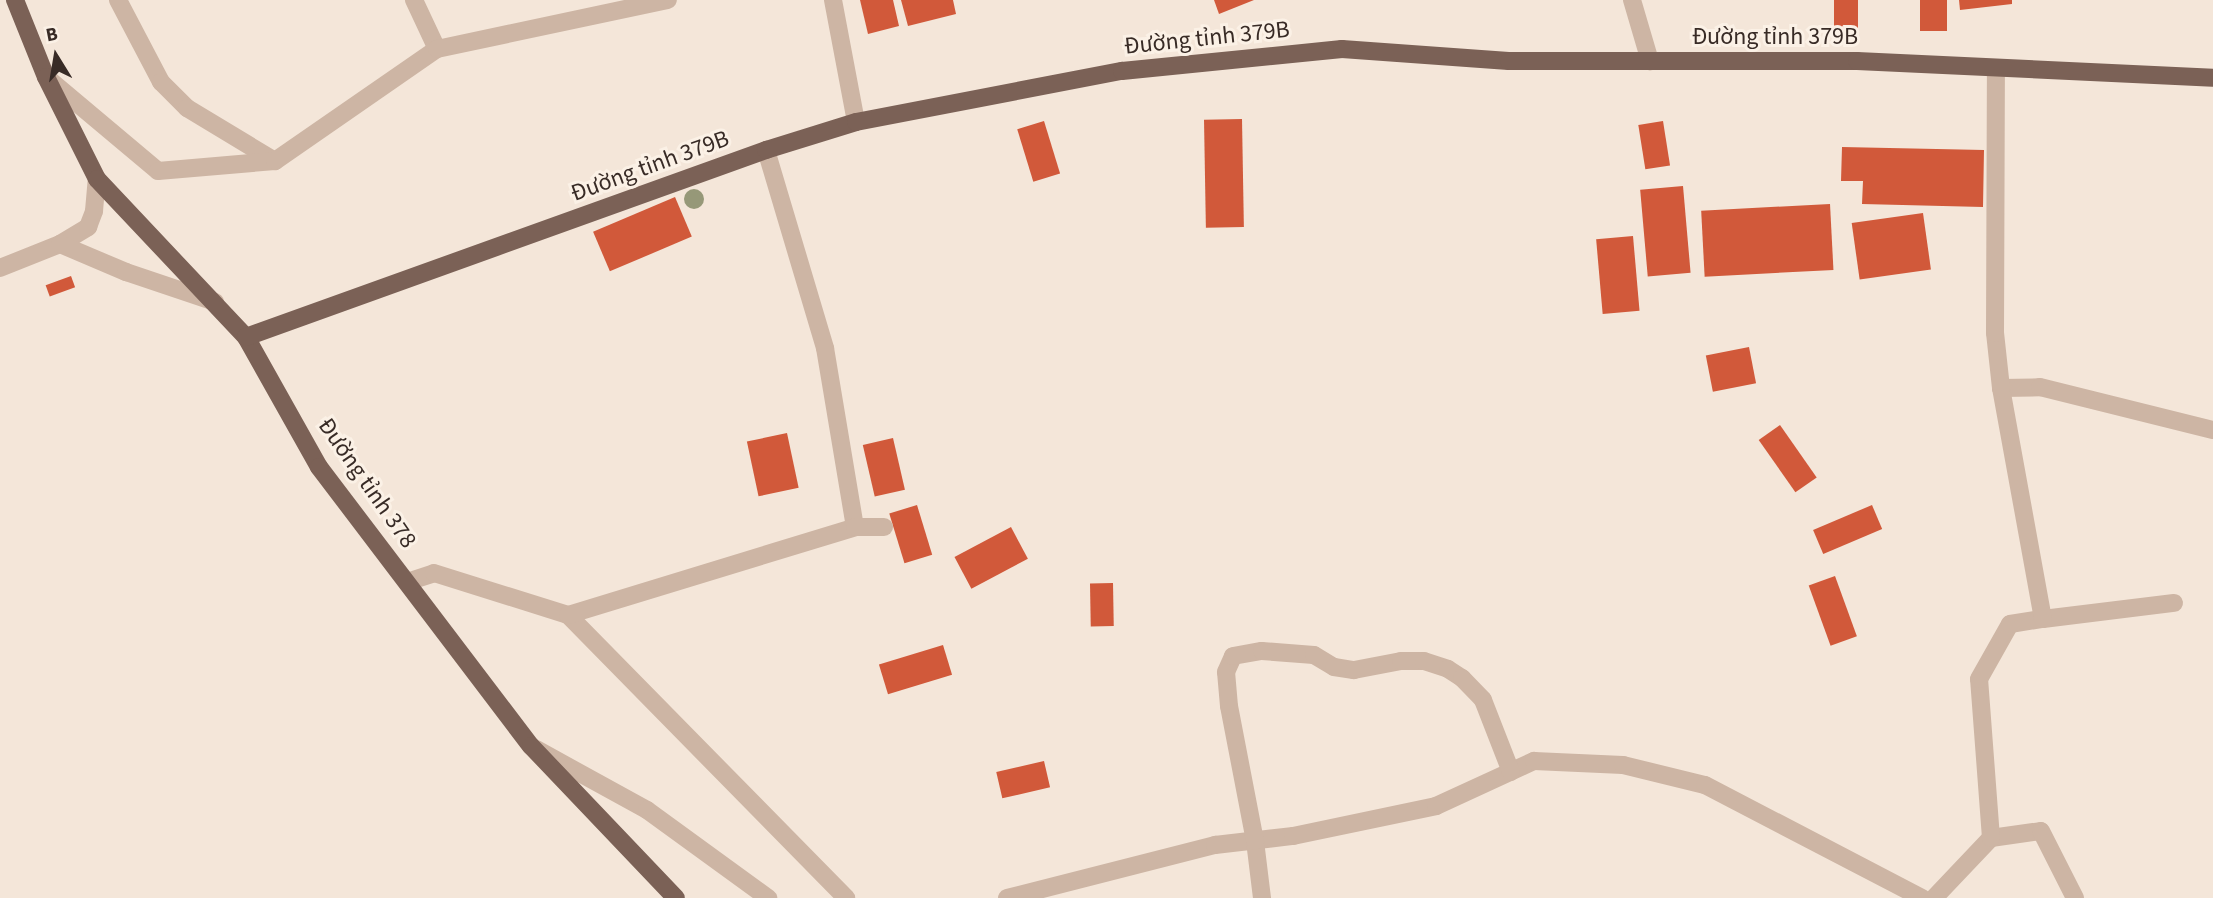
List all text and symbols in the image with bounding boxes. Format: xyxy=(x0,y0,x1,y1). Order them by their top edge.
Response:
street label: Đường tỉnh 379B xyxy=(1123,15,1291,61)
north arrow xyxy=(21,21,91,91)
text: B xyxy=(44,21,60,49)
street label: Đường tỉnh 379B xyxy=(1692,23,1858,51)
street label: Đường tỉnh 379B xyxy=(567,124,733,208)
street label: Đường tỉnh 378 xyxy=(312,412,422,554)

